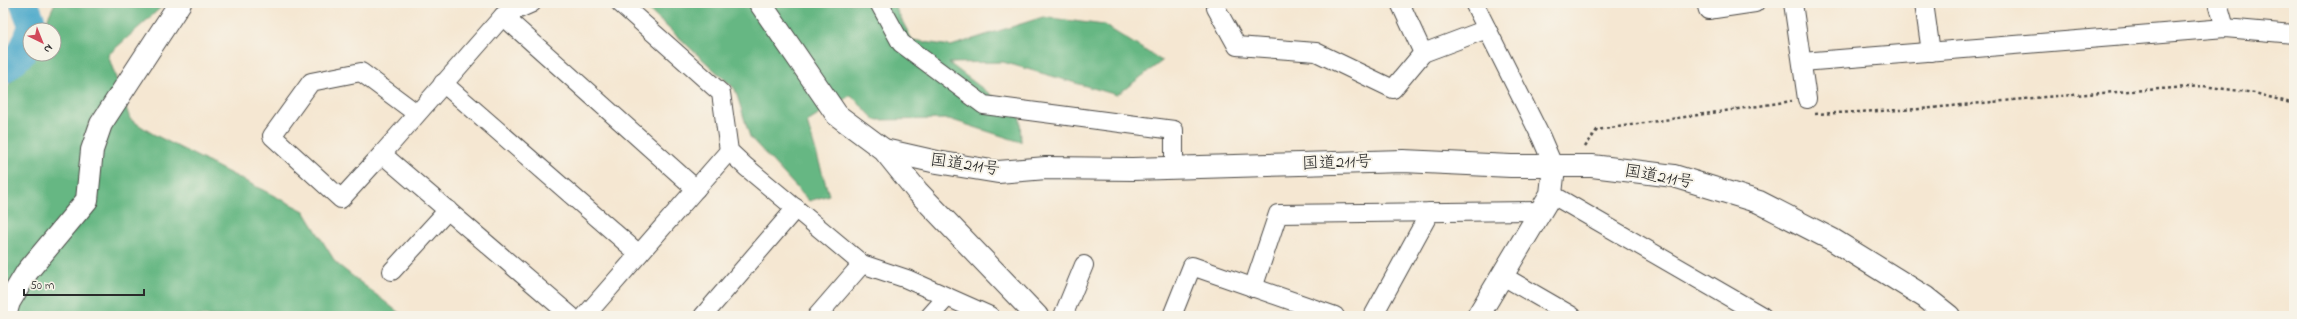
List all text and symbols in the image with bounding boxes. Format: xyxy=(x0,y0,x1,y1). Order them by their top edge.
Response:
north arrow xyxy=(22,22,62,62)
text: N xyxy=(40,40,56,57)
street label: 国道211号 xyxy=(928,148,1002,182)
street label: 国道211号 xyxy=(1301,149,1373,177)
street label: 国道211号 xyxy=(1622,159,1696,195)
scale bar xyxy=(24,271,144,297)
text: 50 m xyxy=(30,277,54,295)

